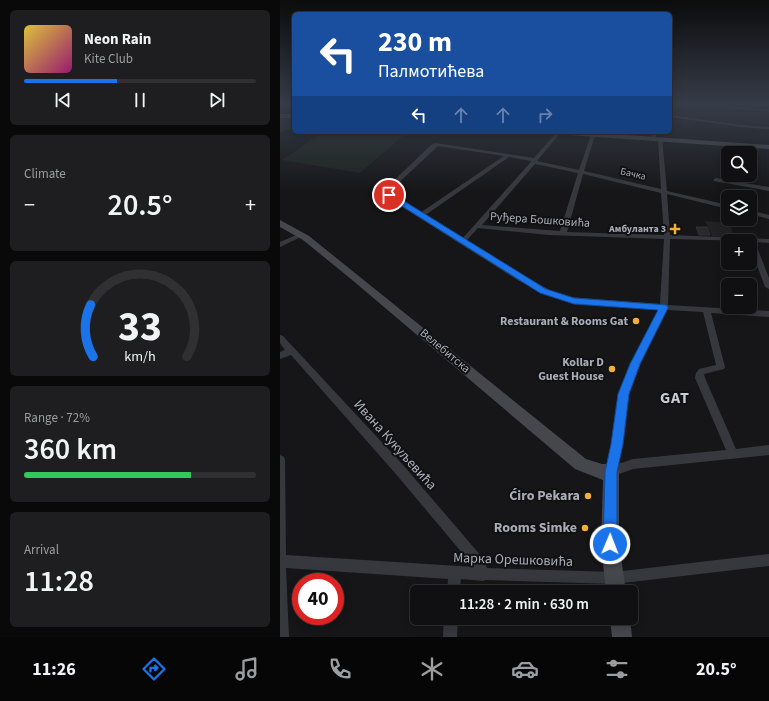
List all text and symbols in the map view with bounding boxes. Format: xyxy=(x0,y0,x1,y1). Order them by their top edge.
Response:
text: 230 m xyxy=(378,22,452,62)
icon: left xyxy=(312,28,364,80)
text: Neon Rain xyxy=(84,29,151,50)
text: Kite Club xyxy=(84,50,133,68)
text: Палмотићева xyxy=(378,59,484,84)
icon: previous xyxy=(52,89,74,111)
icon: pause xyxy=(129,89,151,111)
icon: next xyxy=(206,89,228,111)
icon: left xyxy=(408,104,430,126)
icon: ahead xyxy=(450,104,472,126)
icon: ahead xyxy=(492,104,514,126)
icon: right xyxy=(534,104,556,126)
map controls xyxy=(721,146,757,314)
button: search xyxy=(721,146,757,182)
street label: Бачка xyxy=(619,164,647,184)
text: Climate xyxy=(24,165,66,183)
pin xyxy=(372,178,406,212)
text: 20.5° xyxy=(108,184,172,227)
icon: arrive xyxy=(378,184,400,206)
text: − xyxy=(24,189,35,221)
text: + xyxy=(245,189,256,221)
button: layers xyxy=(721,190,757,226)
street label: Руђера Бошковића xyxy=(489,208,591,232)
place label: Амбуланта 3 xyxy=(608,222,666,236)
marker: Амбуланта 3 xyxy=(669,223,681,235)
button: + xyxy=(721,234,757,270)
button: − xyxy=(721,278,757,314)
text: 33 xyxy=(118,296,162,356)
place label: Restaurant & Rooms Gat xyxy=(500,313,628,330)
marker: Restaurant & Rooms Gat xyxy=(631,316,641,326)
street label: Велебитска xyxy=(416,325,474,377)
text: km/h xyxy=(124,345,156,366)
place label: Kollar D Guest House xyxy=(538,354,604,385)
marker: Kollar D Guest House xyxy=(607,364,617,374)
district label: GAT xyxy=(660,387,690,409)
street label: Ивана Кукуљевића xyxy=(349,395,441,495)
text: Range · 72% xyxy=(24,409,90,427)
text: 360 km xyxy=(24,428,117,471)
place label: Ćiro Pekara xyxy=(509,486,580,506)
marker: Ćiro Pekara xyxy=(583,491,593,501)
place label: Rooms Simke xyxy=(494,518,577,538)
marker: Rooms Simke xyxy=(580,523,590,533)
position arrow xyxy=(589,523,631,565)
text: Arrival xyxy=(24,541,59,559)
street label: Марка Орешковића xyxy=(453,548,573,572)
text: 11:28 xyxy=(24,560,94,603)
speed limit sign: 40 xyxy=(292,573,344,625)
text: 11:28 · 2 min · 630 m xyxy=(459,594,589,615)
icon: directions xyxy=(140,655,168,683)
icon: music xyxy=(233,655,261,683)
icon: phone xyxy=(326,655,354,683)
icon: climate xyxy=(418,655,446,683)
icon: car xyxy=(511,655,539,683)
icon: filters xyxy=(603,655,631,683)
text: 11:26 xyxy=(32,657,76,682)
text: 20.5° xyxy=(696,657,737,682)

